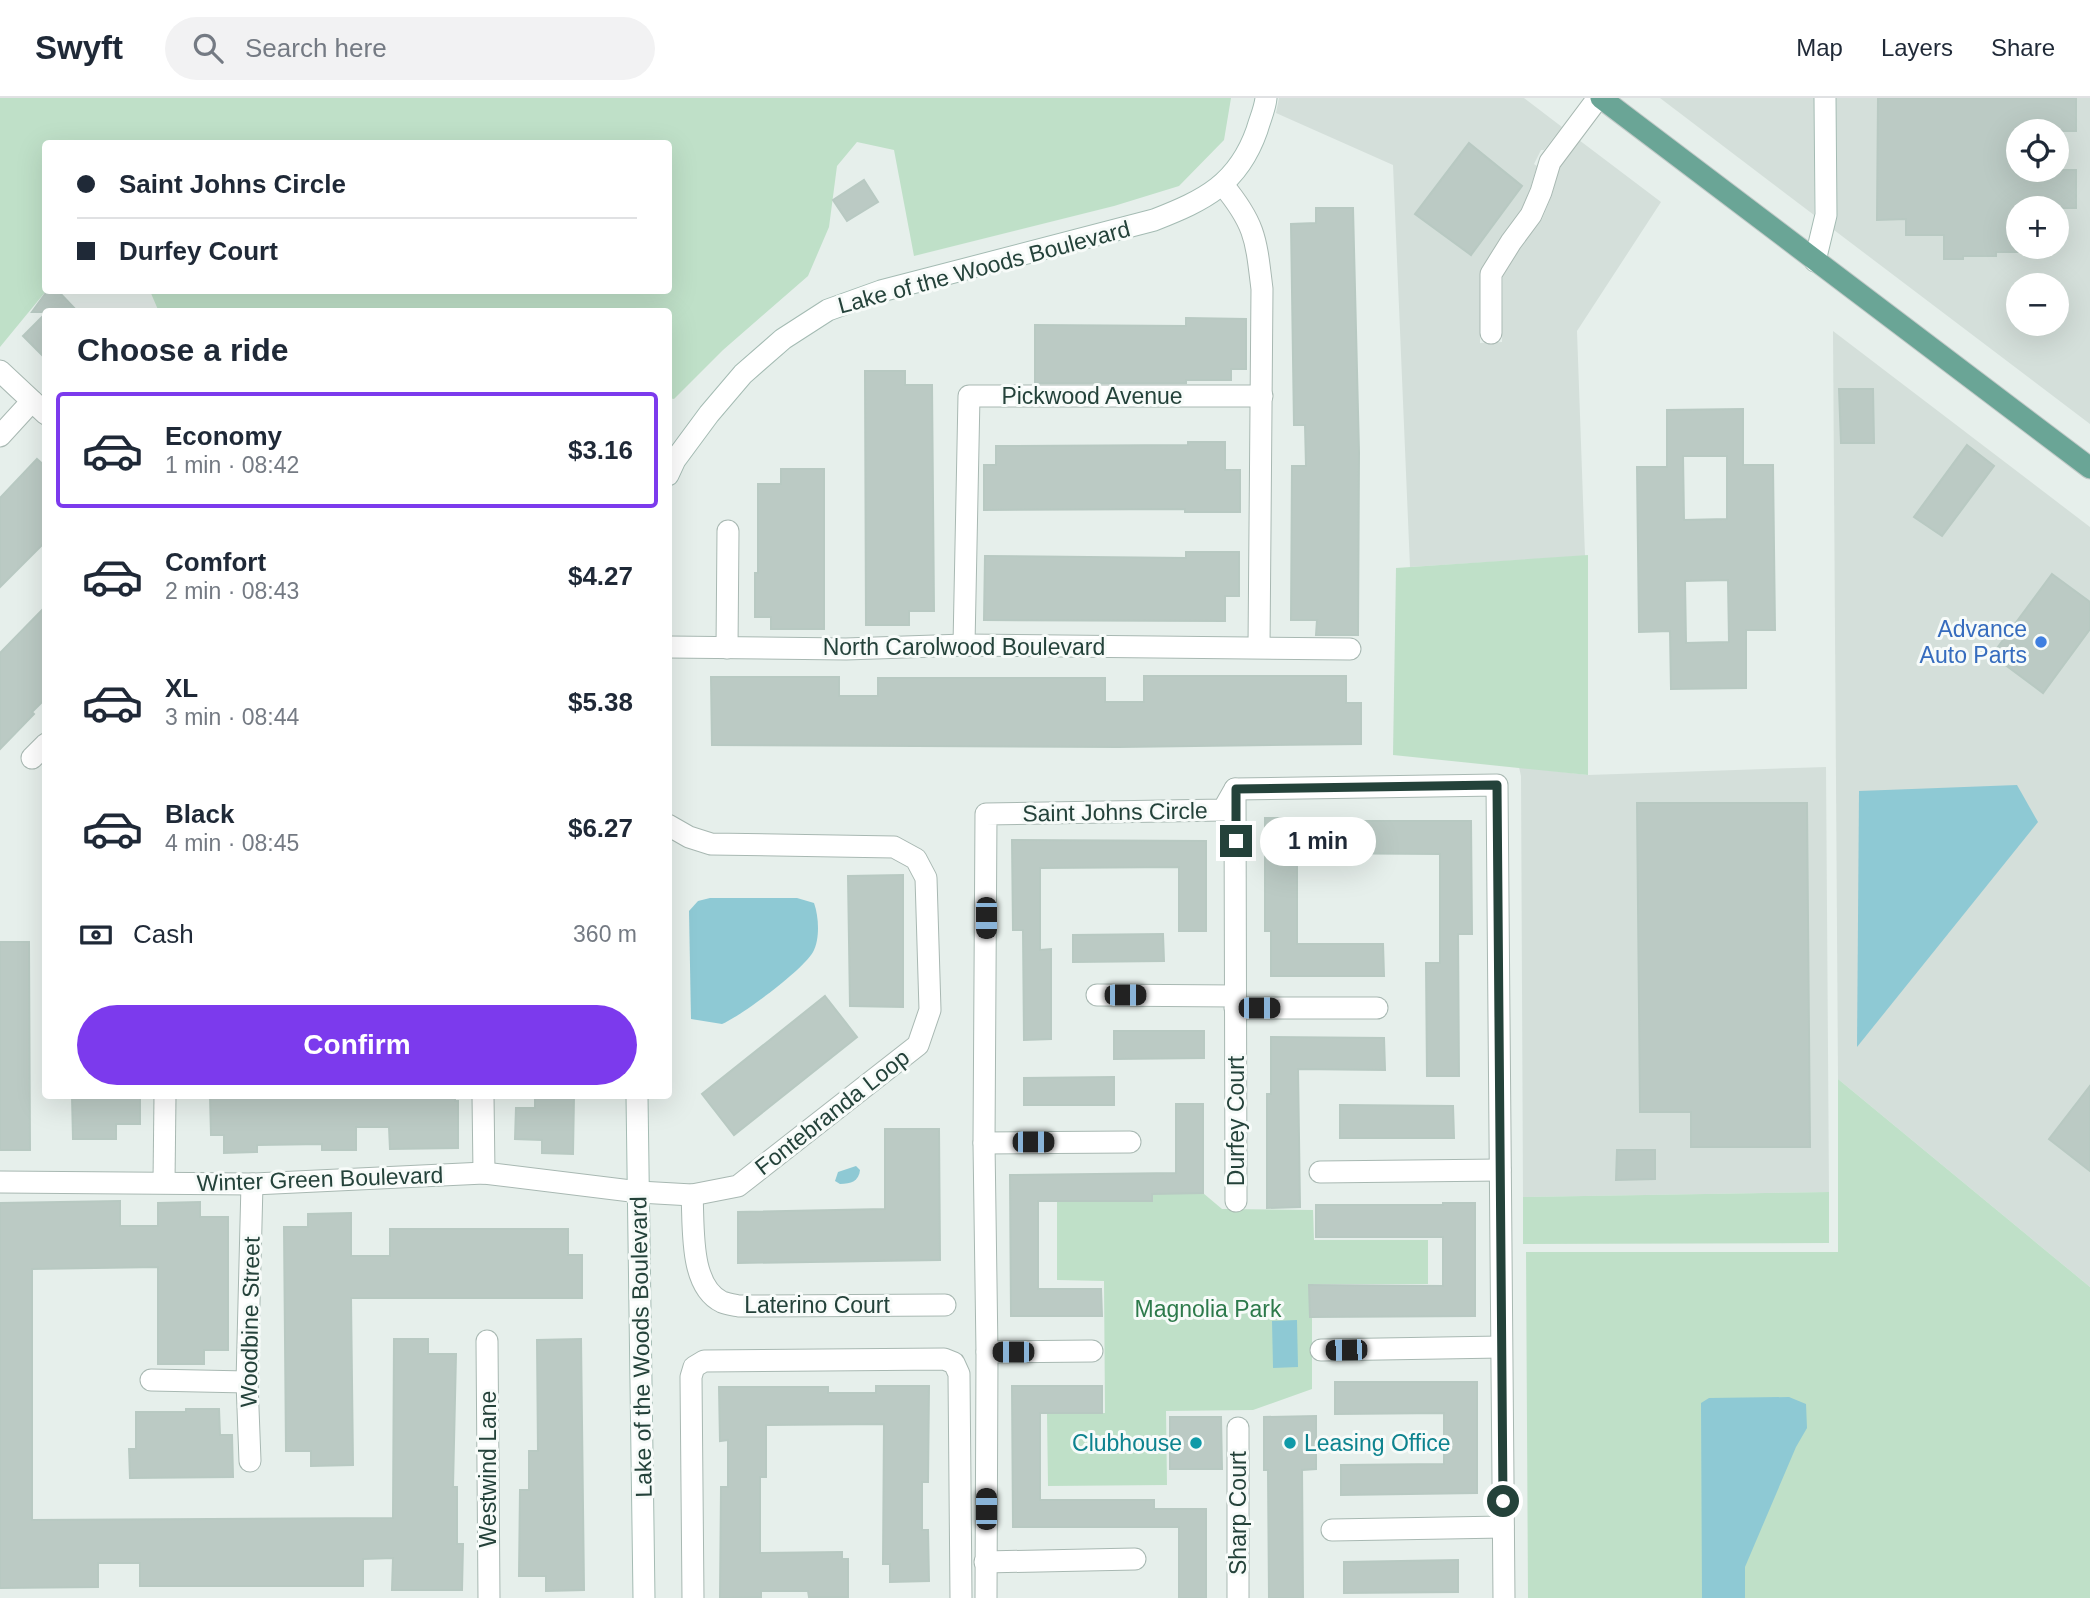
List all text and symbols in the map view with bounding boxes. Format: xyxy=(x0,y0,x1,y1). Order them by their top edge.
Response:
search box xyxy=(165,17,655,80)
text: Swyft xyxy=(35,29,123,66)
icon: search xyxy=(189,29,227,67)
text: Search here xyxy=(245,33,387,63)
text: Map xyxy=(1796,34,1843,61)
text: Layers xyxy=(1881,34,1953,61)
text: Share xyxy=(1991,34,2055,61)
map controls xyxy=(2006,119,2069,336)
button: locate xyxy=(2006,119,2069,182)
text: Saint Johns Circle xyxy=(119,169,346,199)
button: + xyxy=(2006,196,2069,259)
street label: Lake of the Woods Boulevard xyxy=(835,215,1133,319)
text: Durfey Court xyxy=(119,236,278,266)
button: − xyxy=(2006,273,2069,336)
text: Choose a ride xyxy=(77,332,289,368)
street label: Pickwood Avenue xyxy=(1001,383,1183,409)
icon: car xyxy=(81,419,144,482)
text: Economy xyxy=(165,421,282,451)
text: $3.16 xyxy=(568,435,633,465)
text: 1 min · 08:42 xyxy=(165,452,299,478)
icon: car xyxy=(81,545,144,608)
text: Comfort xyxy=(165,547,266,577)
text: $4.27 xyxy=(568,561,633,591)
text: 2 min · 08:43 xyxy=(165,578,299,604)
place label: Advance Auto Parts xyxy=(1920,616,2027,668)
street label: North Carolwood Boulevard xyxy=(823,634,1105,660)
marker: Advance Auto Parts xyxy=(2033,634,2049,650)
icon: car xyxy=(81,671,144,734)
text: XL xyxy=(165,673,198,703)
text: $5.38 xyxy=(568,687,633,717)
text: 3 min · 08:44 xyxy=(165,704,299,730)
icon: car xyxy=(81,797,144,860)
street label: Saint Johns Circle xyxy=(1022,797,1208,827)
text: Black xyxy=(165,799,234,829)
text: $6.27 xyxy=(568,813,633,843)
callout: 1 min xyxy=(1260,816,1376,866)
route end xyxy=(1220,825,1252,857)
text: 1 min xyxy=(1288,828,1348,854)
text: 4 min · 08:45 xyxy=(165,830,299,856)
car xyxy=(976,897,997,939)
icon: cash xyxy=(77,916,115,954)
text: Cash xyxy=(133,919,194,949)
text: 360 m xyxy=(573,921,637,947)
car xyxy=(1105,985,1147,1006)
car xyxy=(1239,998,1281,1019)
button: Confirm xyxy=(77,1005,637,1085)
street label: Fontebranda Loop xyxy=(750,1044,914,1180)
street label: Durfey Court xyxy=(1223,1055,1249,1186)
car xyxy=(1013,1132,1055,1153)
street label: Winter Green Boulevard xyxy=(196,1162,444,1196)
street label: Lake of the Woods Boulevard xyxy=(625,1196,657,1498)
street label: Woodbine Street xyxy=(236,1236,265,1408)
street label: Laterino Court xyxy=(744,1292,890,1318)
park label: Magnolia Park xyxy=(1134,1296,1282,1322)
car xyxy=(1325,1339,1368,1361)
car xyxy=(993,1342,1035,1363)
street label: Westwind Lane xyxy=(475,1391,501,1547)
place label: Clubhouse xyxy=(1072,1430,1182,1456)
place label: Leasing Office xyxy=(1304,1430,1451,1456)
marker: Clubhouse xyxy=(1188,1435,1204,1451)
marker: Leasing Office xyxy=(1282,1435,1298,1451)
street label: Sharp Court xyxy=(1225,1450,1251,1575)
route start xyxy=(1487,1485,1519,1517)
car xyxy=(976,1488,997,1530)

